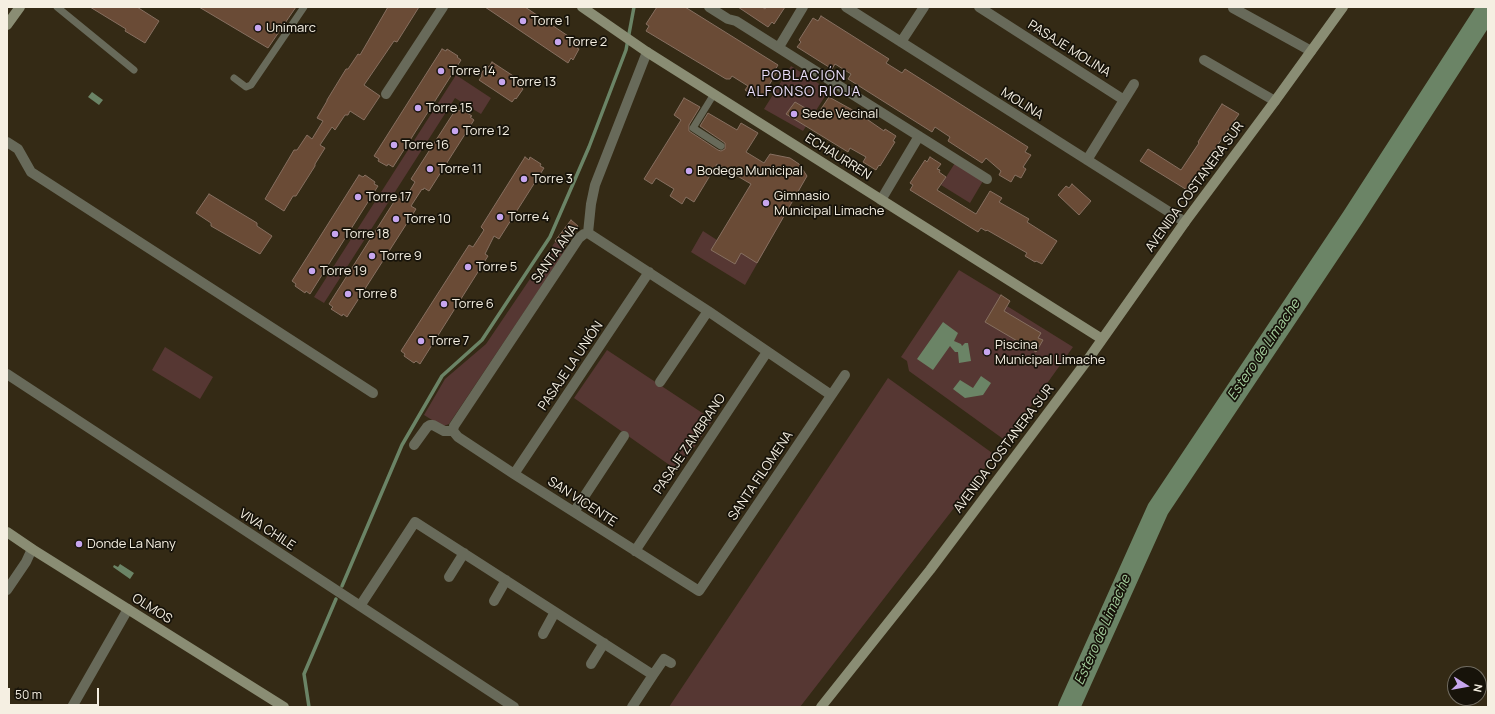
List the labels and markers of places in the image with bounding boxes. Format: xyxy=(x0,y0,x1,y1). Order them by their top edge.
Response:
place label: Torre 1 xyxy=(531,13,570,29)
marker: Torre 1 xyxy=(518,16,528,26)
place label: Unimarc xyxy=(266,20,316,36)
marker: Unimarc xyxy=(253,23,263,33)
place label: Torre 2 xyxy=(566,34,607,50)
marker: Torre 2 xyxy=(553,37,563,47)
place label: Torre 14 xyxy=(449,63,496,79)
marker: Torre 14 xyxy=(436,66,446,76)
place label: Torre 13 xyxy=(510,74,556,90)
marker: Torre 13 xyxy=(497,77,507,87)
place label: Torre 15 xyxy=(426,100,472,116)
marker: Torre 15 xyxy=(413,103,423,113)
place label: Sede Vecinal xyxy=(802,106,878,122)
marker: Sede Vecinal xyxy=(789,109,799,119)
place label: Torre 12 xyxy=(463,123,509,139)
marker: Torre 12 xyxy=(450,126,460,136)
place label: Torre 16 xyxy=(402,137,449,153)
marker: Torre 16 xyxy=(389,140,399,150)
place label: Torre 11 xyxy=(438,161,482,177)
place label: Bodega Municipal xyxy=(697,163,803,179)
marker: Torre 11 xyxy=(425,164,435,174)
marker: Bodega Municipal xyxy=(684,166,694,176)
place label: Torre 3 xyxy=(532,171,573,187)
marker: Torre 3 xyxy=(519,174,529,184)
place label: Gimnasio Municipal Limache xyxy=(774,188,884,219)
place label: Torre 17 xyxy=(366,189,411,205)
marker: Torre 17 xyxy=(353,192,363,202)
marker: Gimnasio Municipal Limache xyxy=(761,198,771,208)
place label: Torre 4 xyxy=(508,209,550,225)
place label: Torre 10 xyxy=(404,211,451,227)
marker: Torre 4 xyxy=(495,212,505,222)
marker: Torre 10 xyxy=(391,214,401,224)
place label: Torre 18 xyxy=(343,226,389,242)
marker: Torre 18 xyxy=(330,229,340,239)
place label: Torre 9 xyxy=(380,248,422,264)
marker: Torre 9 xyxy=(367,251,377,261)
place label: Torre 5 xyxy=(476,259,517,275)
marker: Torre 5 xyxy=(463,262,473,272)
place label: Torre 19 xyxy=(320,263,367,279)
marker: Torre 19 xyxy=(307,266,317,276)
place label: Torre 8 xyxy=(356,286,397,302)
marker: Torre 8 xyxy=(343,289,353,299)
place label: Torre 6 xyxy=(452,296,494,312)
marker: Torre 6 xyxy=(439,299,449,309)
place label: Torre 7 xyxy=(429,333,469,349)
marker: Torre 7 xyxy=(416,336,426,346)
place label: Piscina Municipal Limache xyxy=(995,337,1105,368)
marker: Piscina Municipal Limache xyxy=(982,347,992,357)
place label: Donde La Nany xyxy=(87,536,176,552)
marker: Donde La Nany xyxy=(74,539,84,549)

